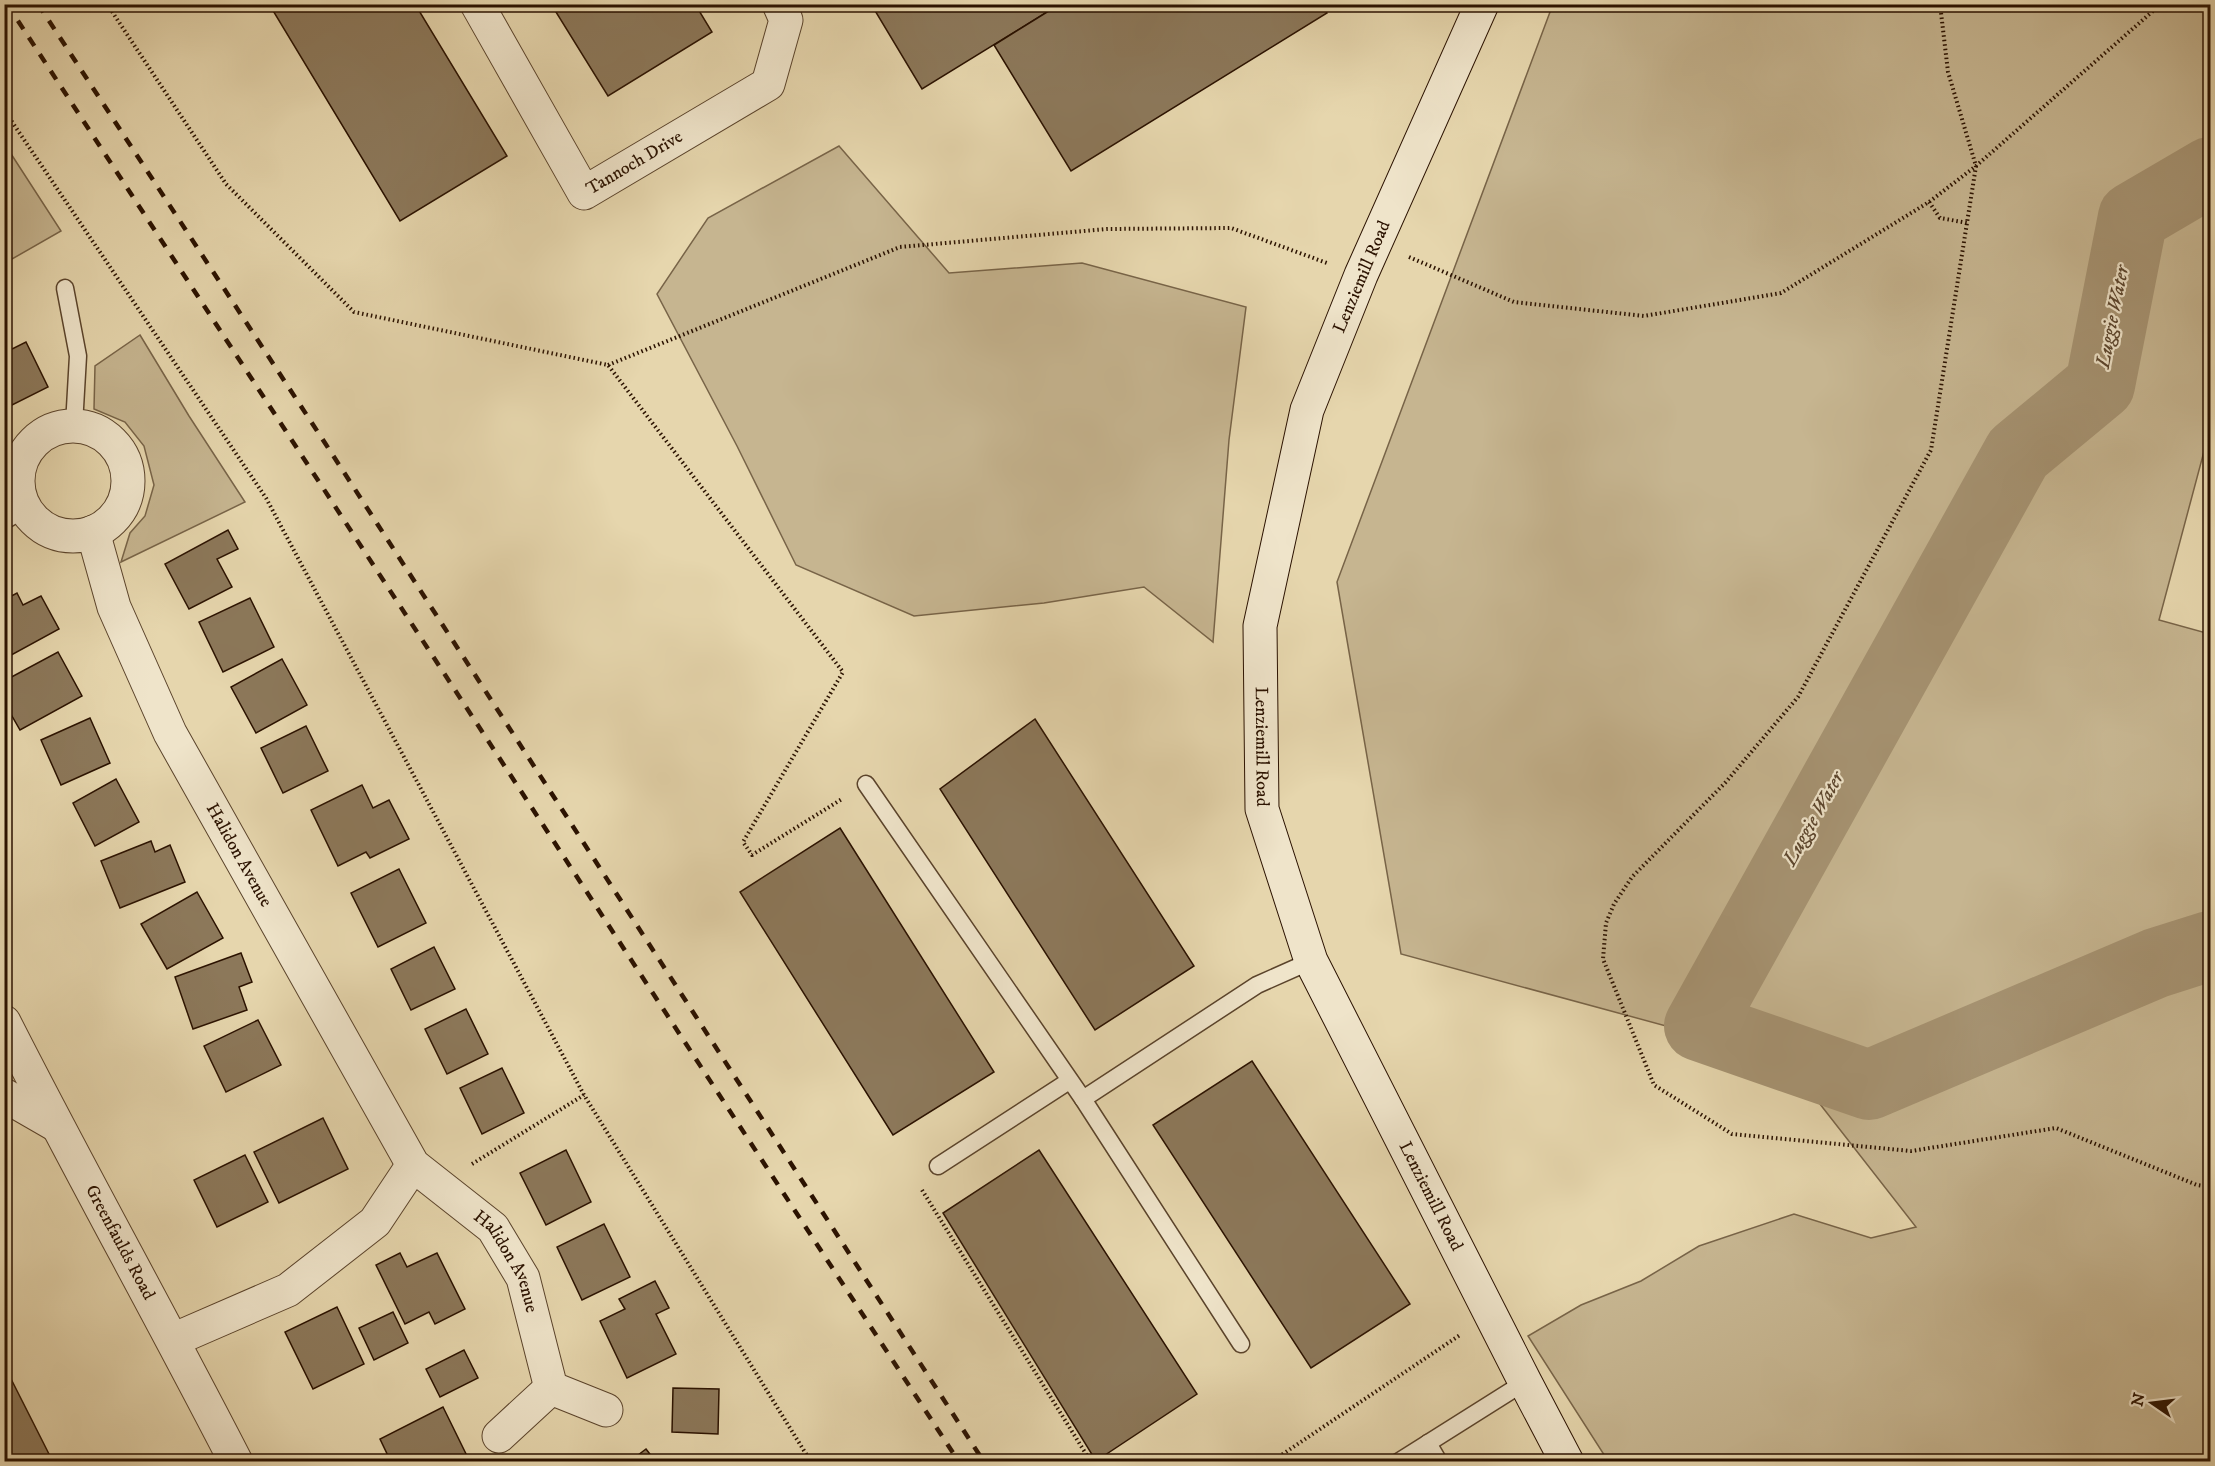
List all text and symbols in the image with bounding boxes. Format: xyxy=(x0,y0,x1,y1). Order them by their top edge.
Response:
street label: Tannoch Drive xyxy=(582,126,687,200)
street label: Lenziemill Road xyxy=(1328,218,1396,336)
water label: Luggie Water xyxy=(2091,262,2136,371)
street label: Lenziemill Road xyxy=(1250,687,1273,807)
water label: Luggie Water xyxy=(1777,766,1851,871)
street label: Halidon Avenue xyxy=(201,799,277,911)
street label: Lenziemill Road xyxy=(1394,1138,1468,1255)
street label: Greenfaulds Road xyxy=(80,1181,160,1304)
street label: Halidon Avenue xyxy=(469,1206,542,1315)
north arrow xyxy=(2122,1373,2182,1433)
text: N xyxy=(2127,1391,2150,1408)

